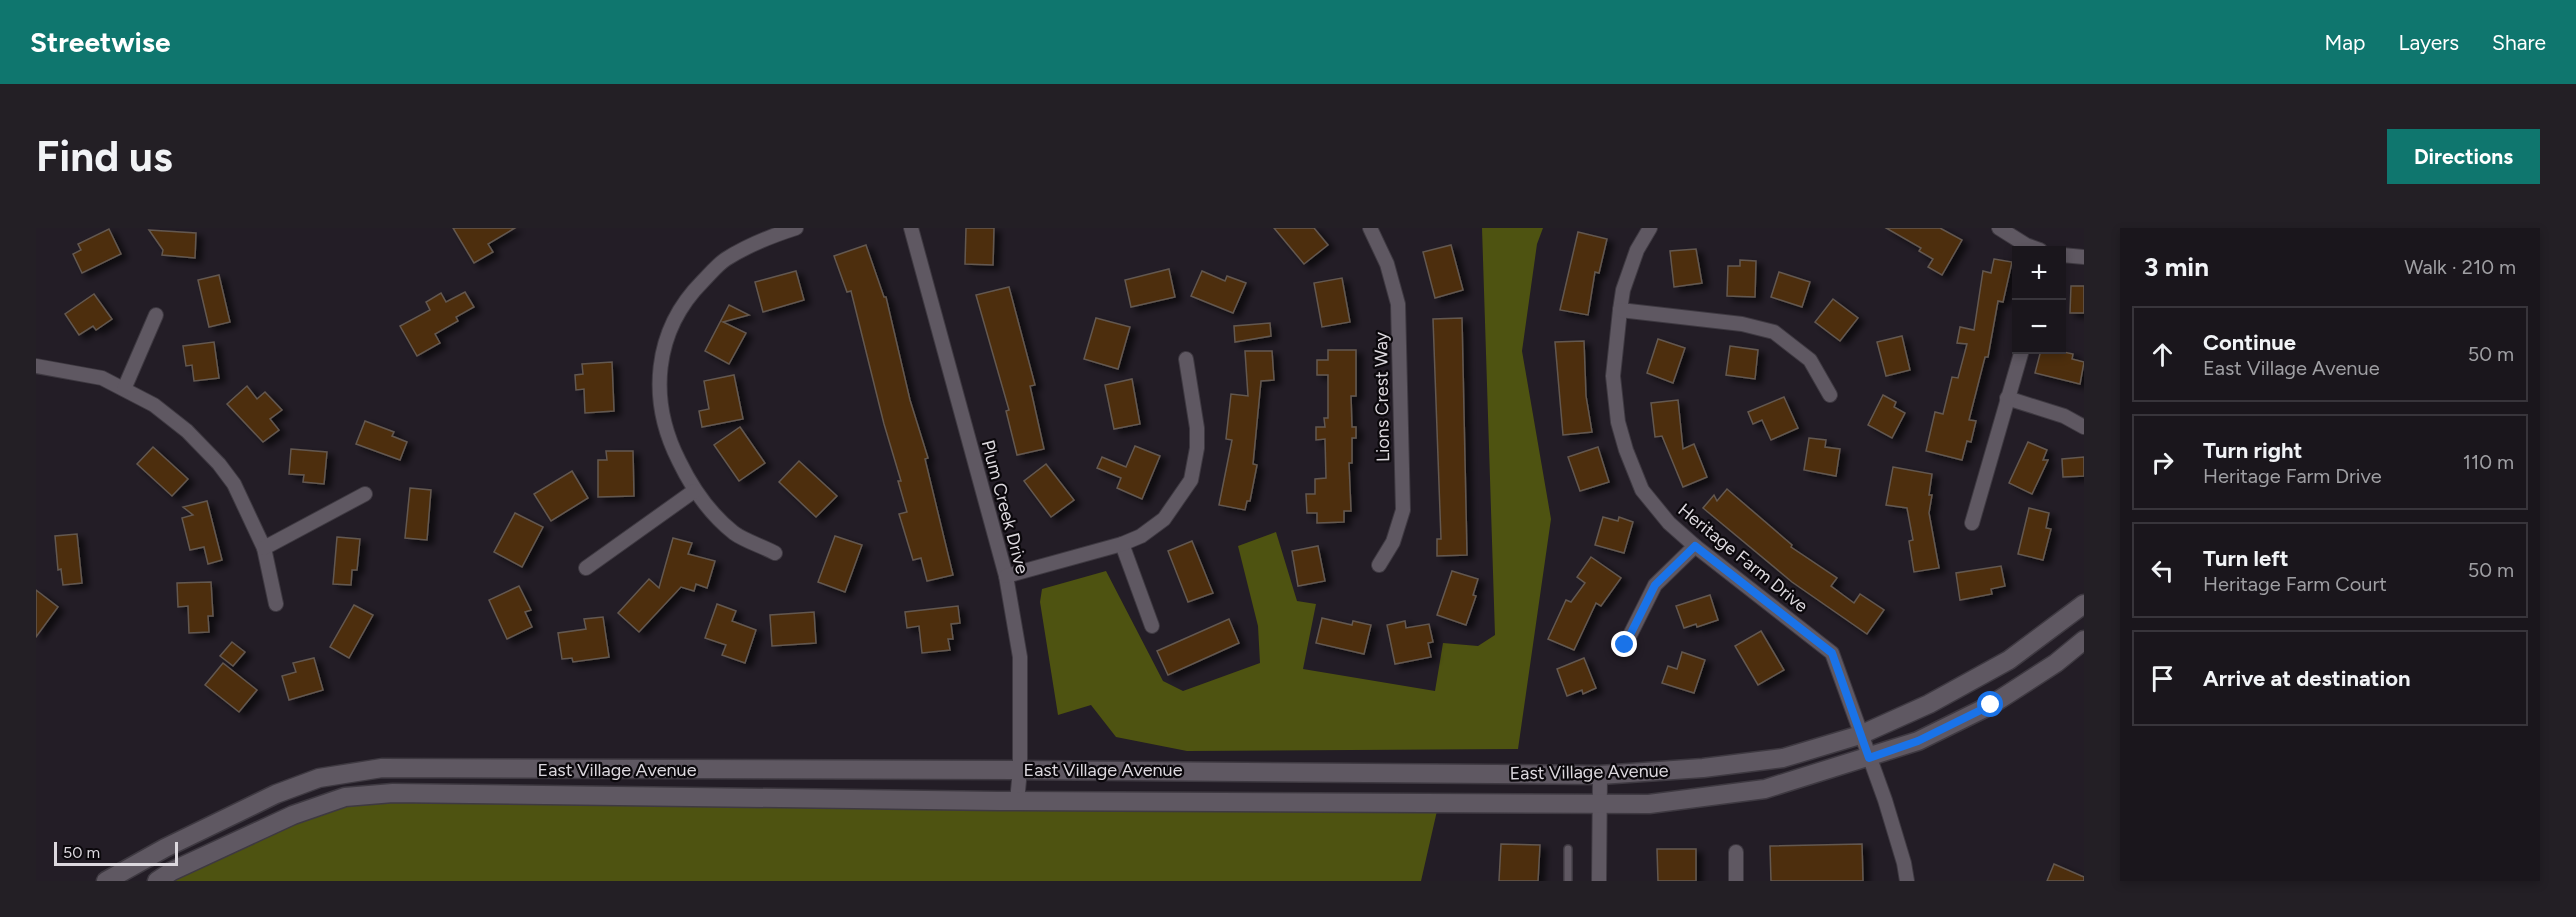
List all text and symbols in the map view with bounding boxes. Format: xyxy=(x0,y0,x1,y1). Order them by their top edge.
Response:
text: Streetwise xyxy=(30,25,170,59)
text: Map xyxy=(2325,30,2365,55)
text: Layers xyxy=(2398,30,2459,55)
text: Share xyxy=(2492,30,2546,55)
button: Directions xyxy=(2387,129,2540,184)
text: Find us xyxy=(36,131,173,182)
map controls xyxy=(2012,246,2066,354)
button: + xyxy=(2012,246,2066,300)
text: 3 min xyxy=(2144,251,2209,283)
text: Walk · 210 m xyxy=(2404,255,2516,279)
button: − xyxy=(2012,300,2066,354)
text: Continue xyxy=(2203,329,2296,356)
street label: Lions Crest Way xyxy=(1370,331,1394,462)
icon: ahead xyxy=(2146,338,2179,371)
text: 50 m xyxy=(2468,342,2514,366)
text: East Village Avenue xyxy=(2203,356,2380,380)
text: Turn right xyxy=(2203,437,2302,464)
street label: Plum Creek Drive xyxy=(977,438,1033,577)
icon: right xyxy=(2146,446,2179,479)
text: 110 m xyxy=(2463,450,2514,474)
text: Heritage Farm Drive xyxy=(2203,464,2382,488)
street label: Heritage Farm Drive xyxy=(1674,499,1813,617)
text: Turn left xyxy=(2203,545,2289,572)
icon: left xyxy=(2146,554,2179,587)
text: 50 m xyxy=(2468,558,2514,582)
text: Heritage Farm Court xyxy=(2203,572,2387,596)
route end xyxy=(1611,631,1637,657)
icon: arrive xyxy=(2146,662,2179,695)
text: Arrive at destination xyxy=(2203,665,2411,692)
route start xyxy=(1977,691,2003,717)
street label: East Village Avenue xyxy=(538,759,697,781)
street label: East Village Avenue xyxy=(1024,759,1183,781)
street label: East Village Avenue xyxy=(1509,760,1669,784)
scale bar xyxy=(54,839,178,866)
text: 50 m xyxy=(63,843,100,862)

